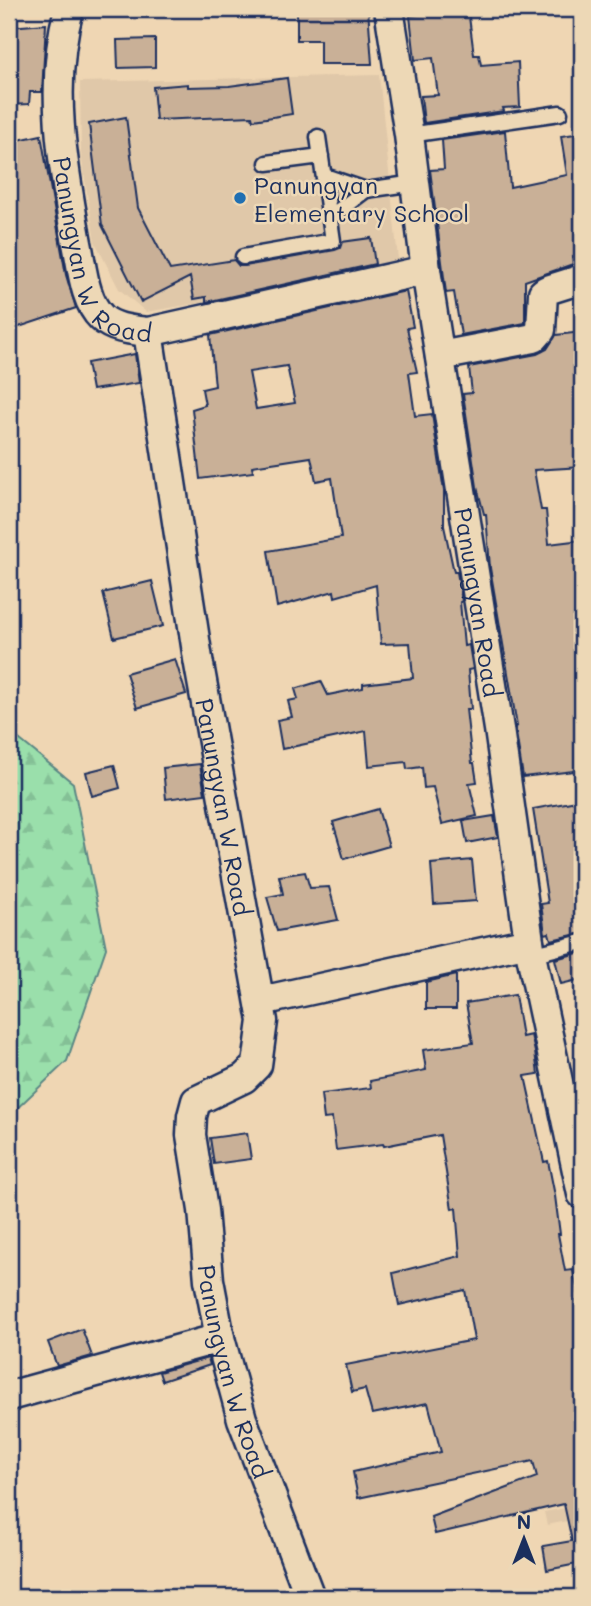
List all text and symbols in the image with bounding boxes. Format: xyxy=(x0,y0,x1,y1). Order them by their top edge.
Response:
street label: Panungyan W Road xyxy=(48,155,154,348)
place label: Panungyan Elementary School xyxy=(254,169,469,228)
marker: Panungyan Elementary School xyxy=(232,190,248,206)
street label: Panungyan Road xyxy=(448,505,509,699)
street label: Panungyan W Road xyxy=(190,696,259,918)
street label: Panungyan W Road xyxy=(192,1263,279,1482)
north arrow xyxy=(490,1504,560,1574)
text: N xyxy=(517,1509,531,1534)

